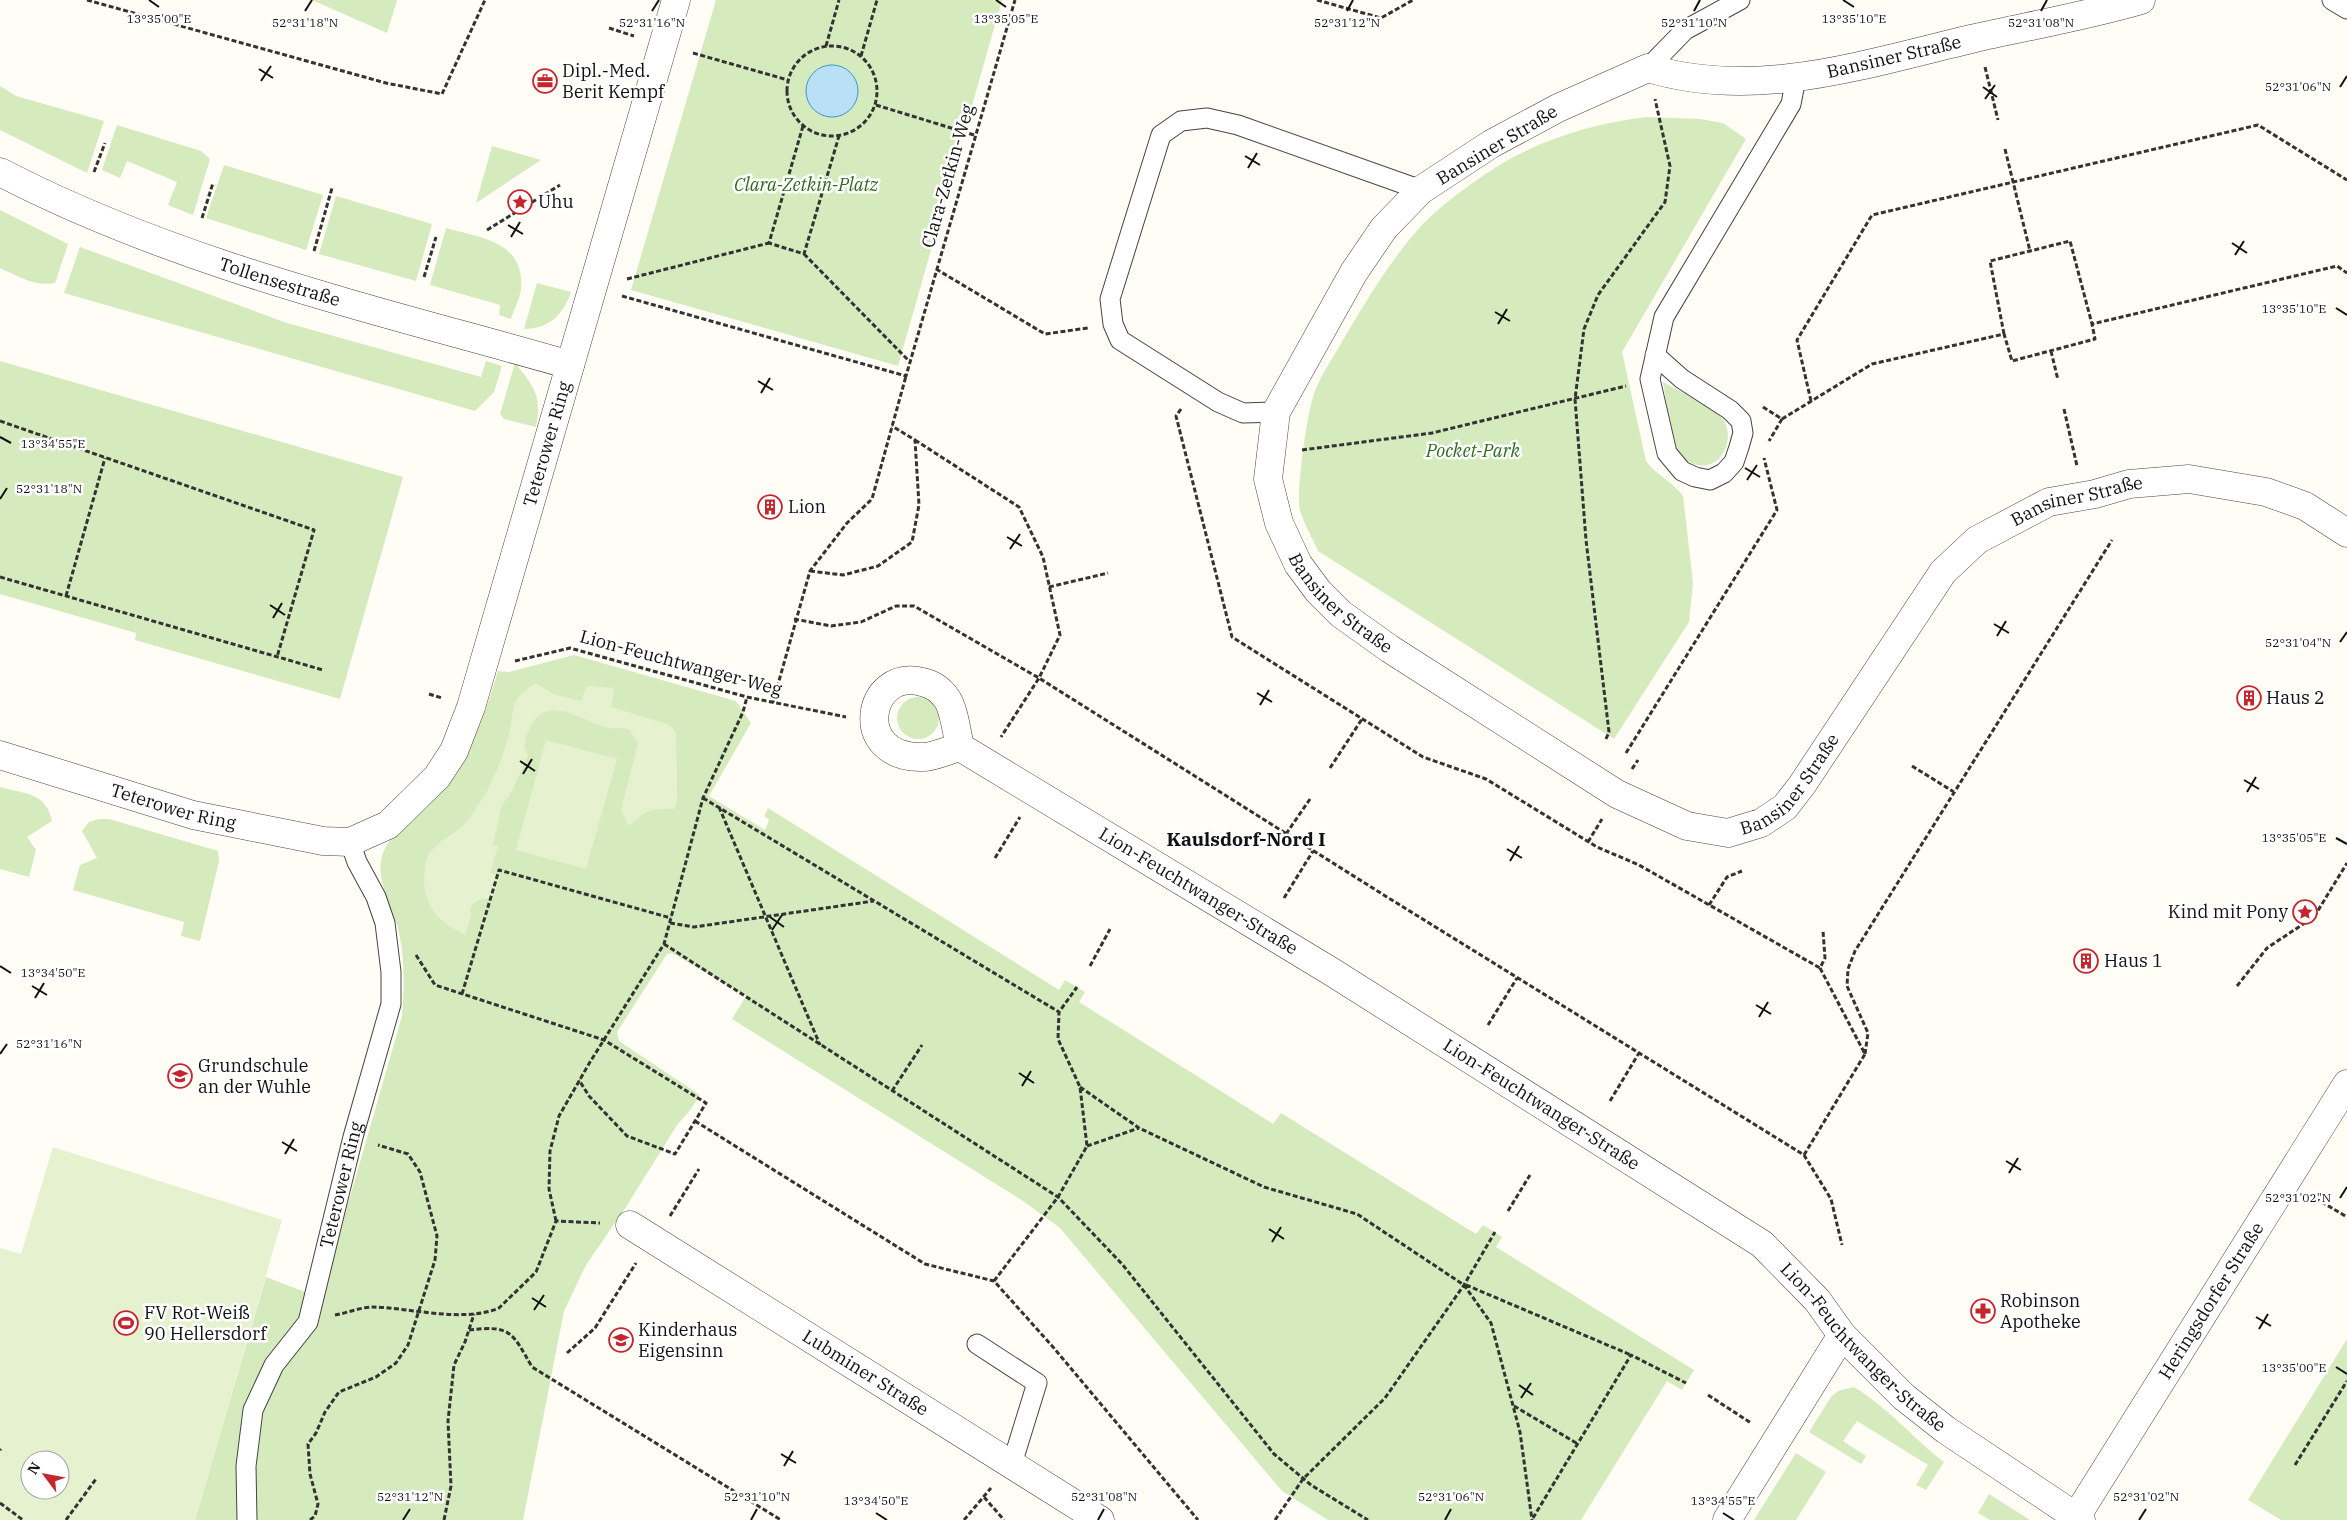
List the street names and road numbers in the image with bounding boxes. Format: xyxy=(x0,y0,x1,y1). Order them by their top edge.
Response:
street label: Bansiner Straße xyxy=(1825,30,1963,83)
street label: Bansiner Straße xyxy=(1432,99,1561,190)
street label: Clara-Zetkin-Weg xyxy=(916,101,979,250)
street label: Tollensestraße xyxy=(216,252,343,311)
street label: Teterower Ring xyxy=(518,378,576,509)
street label: Bansiner Straße xyxy=(2007,471,2143,531)
street label: Bansiner Straße xyxy=(1284,549,1397,658)
street label: Lion-Feuchtwanger-Weg xyxy=(578,624,785,701)
street label: Bansiner Straße xyxy=(1737,729,1844,840)
street label: Teterower Ring xyxy=(108,778,238,834)
street label: Lion-Feuchtwanger-Straße xyxy=(1095,822,1302,960)
street label: Lion-Feuchtwanger-Straße xyxy=(1439,1033,1644,1175)
street label: Teterower Ring xyxy=(314,1119,368,1250)
street label: Heringsdorfer Straße xyxy=(2153,1218,2269,1383)
street label: Lion-Feuchtwanger-Straße xyxy=(1776,1258,1951,1437)
street label: Lubminer Straße xyxy=(798,1324,933,1421)

